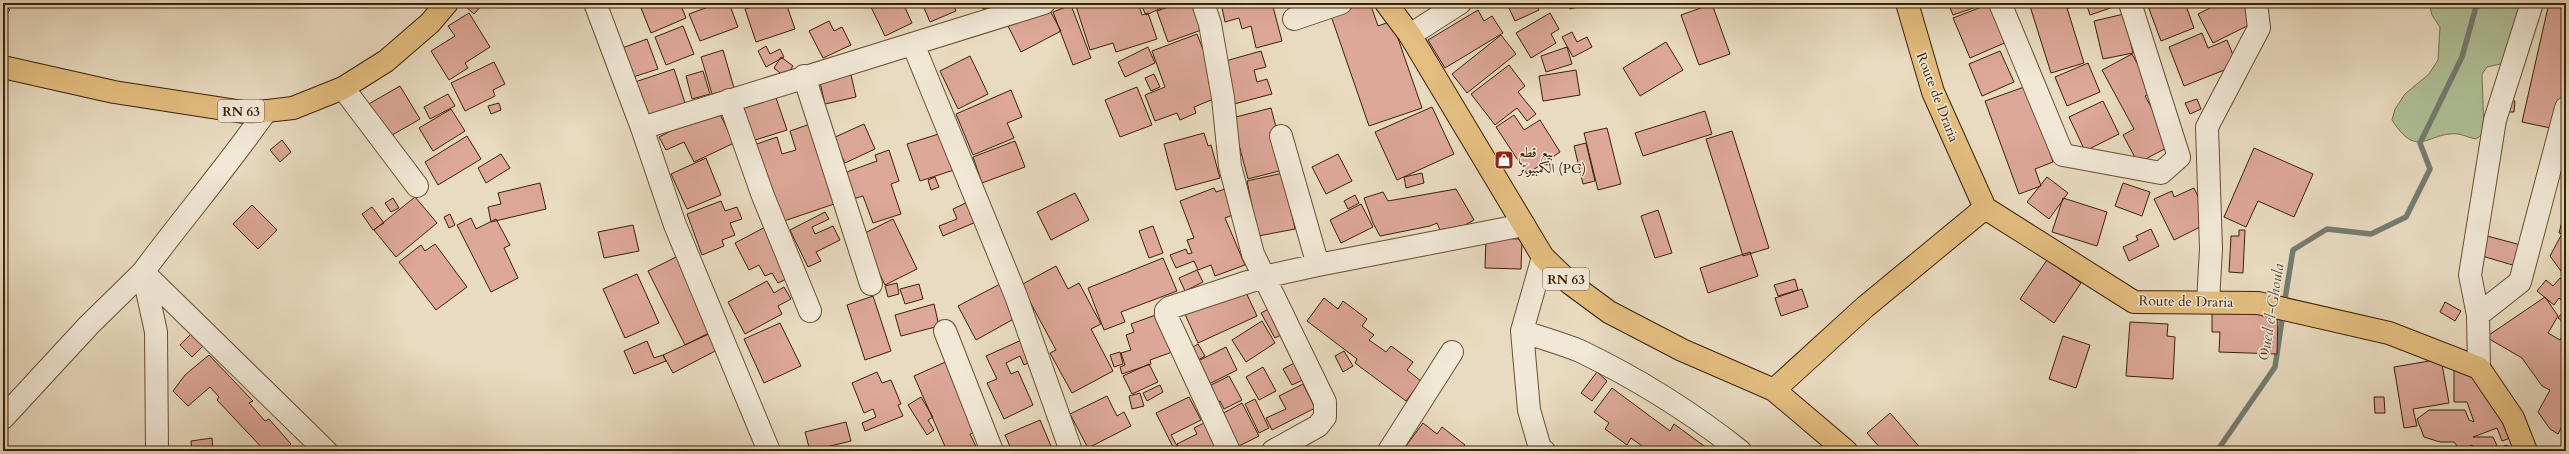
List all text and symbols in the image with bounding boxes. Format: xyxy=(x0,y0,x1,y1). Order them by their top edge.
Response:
street label: Route de Draria xyxy=(1912,50,1963,145)
road number: RN 63 xyxy=(218,100,264,122)
place label: بيع قطع الكمبيوتر (PC) xyxy=(1516,143,1586,178)
shop icon: بيع قطع الكمبيوتر (PC) xyxy=(1493,149,1515,171)
water label: Oued el-Ghoula xyxy=(2253,262,2289,362)
road number: RN 63 xyxy=(1543,268,1589,290)
street label: Route de Draria xyxy=(2138,291,2233,312)

